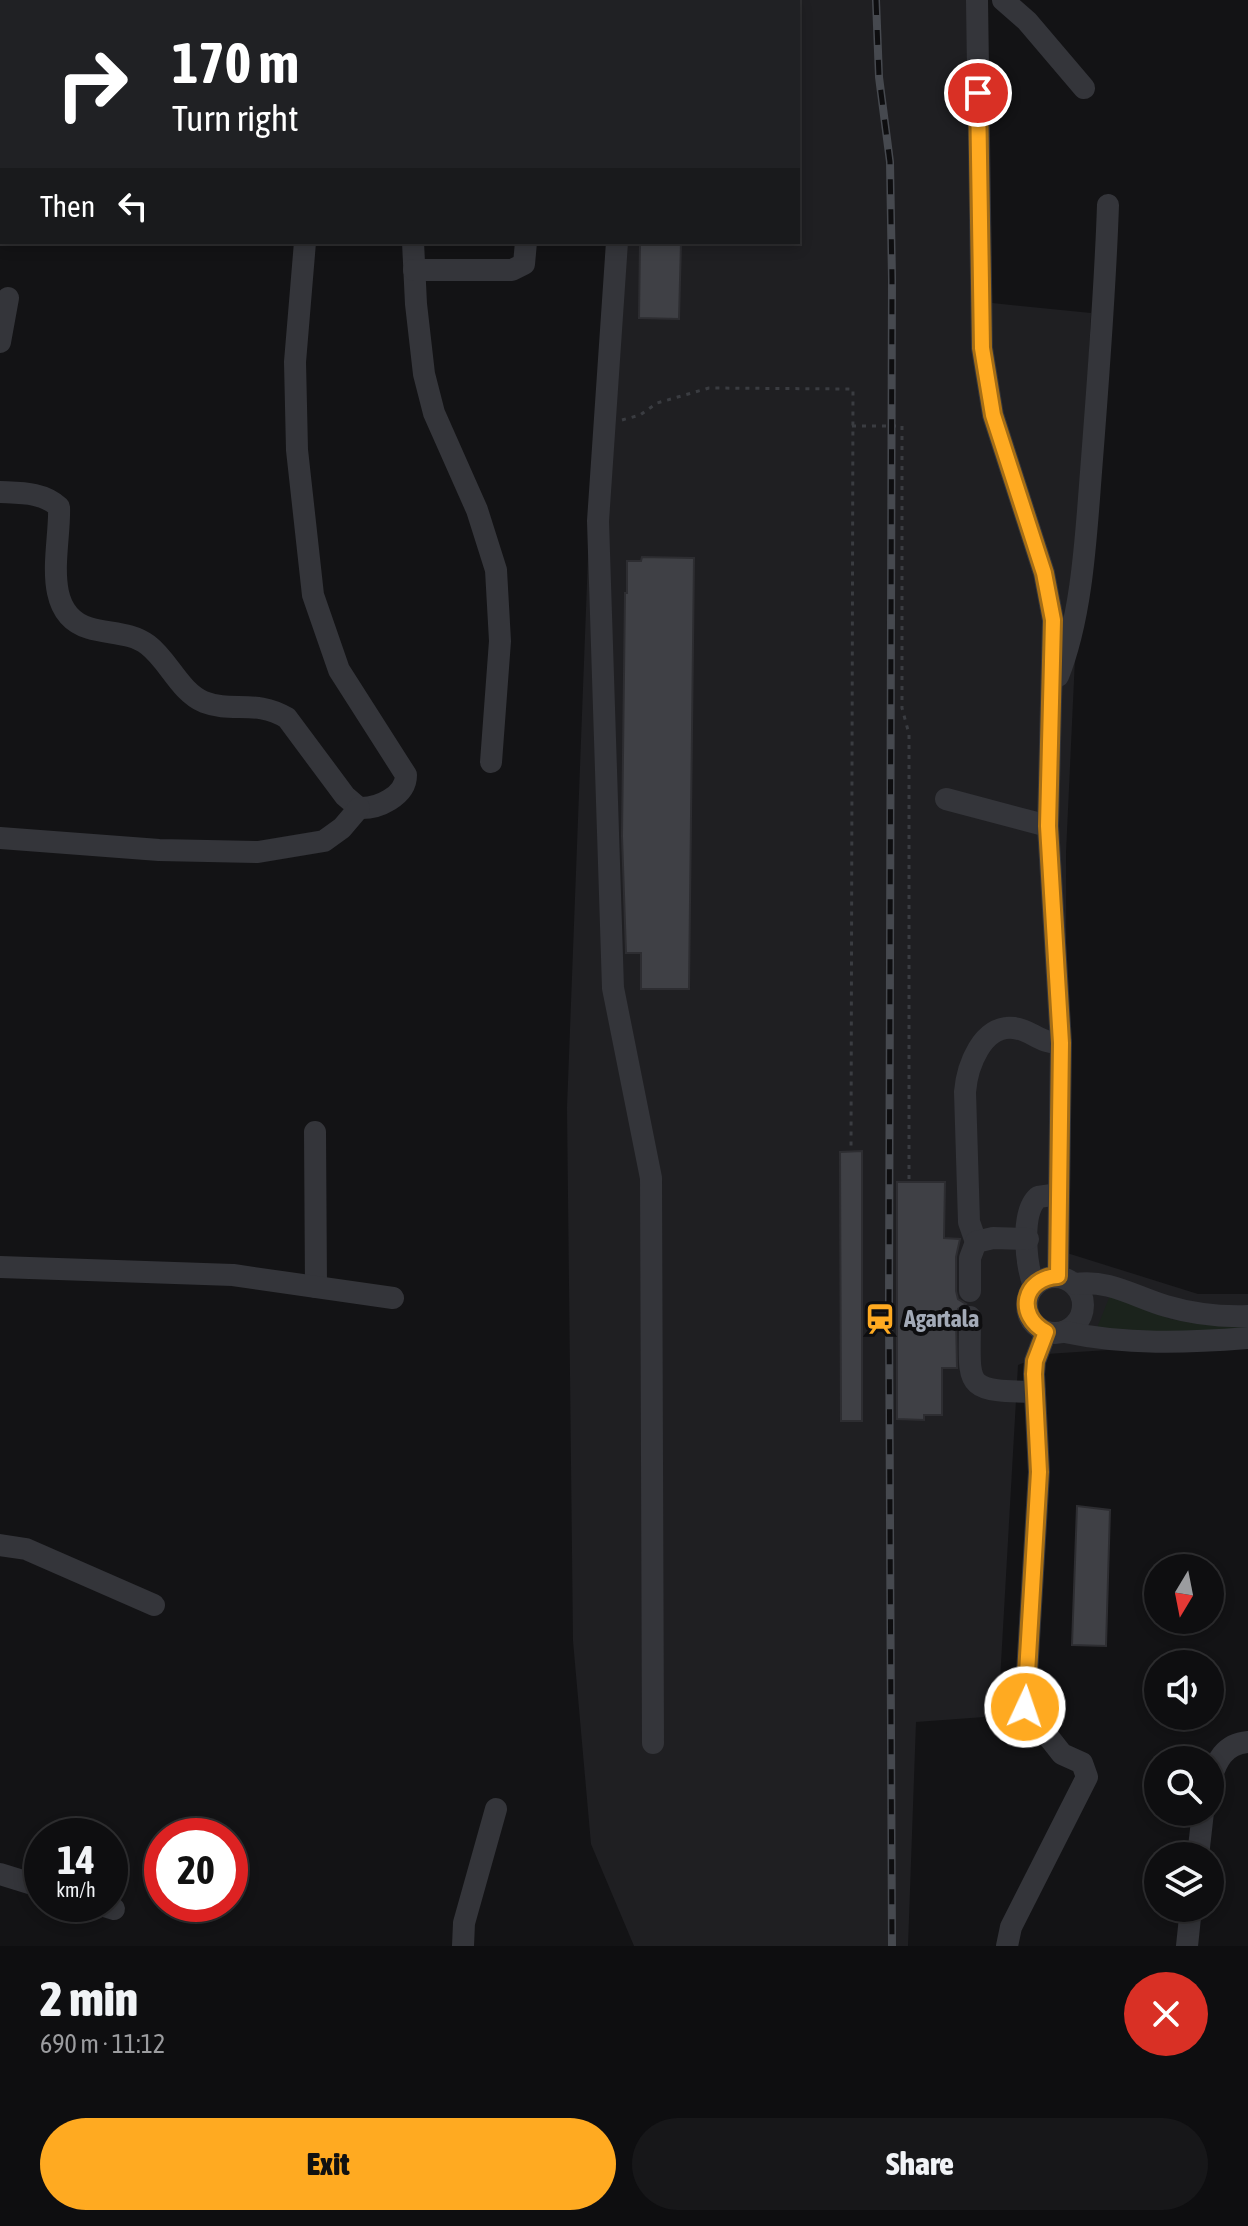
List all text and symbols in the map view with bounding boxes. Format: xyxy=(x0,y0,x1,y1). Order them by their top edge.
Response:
text: 170 m xyxy=(172,31,299,95)
icon: right xyxy=(40,32,144,136)
pin xyxy=(944,59,1012,127)
icon: arrive xyxy=(956,71,1000,115)
text: Turn right xyxy=(172,97,299,139)
icon: left xyxy=(111,184,155,228)
text: Then xyxy=(40,189,95,223)
station icon: Agartala xyxy=(863,1302,897,1336)
place label: Agartala xyxy=(903,1305,979,1332)
north arrow xyxy=(1144,1554,1224,1634)
map controls xyxy=(1144,1554,1224,1922)
button: sound xyxy=(1144,1650,1224,1730)
position arrow xyxy=(983,1665,1067,1749)
button: search xyxy=(1144,1746,1224,1826)
speed limit sign: 20 xyxy=(144,1818,248,1922)
text: 14 xyxy=(57,1837,95,1882)
button: layers xyxy=(1144,1842,1224,1922)
text: km/h xyxy=(56,1878,96,1901)
text: 2 min xyxy=(40,1971,138,2026)
button: close xyxy=(1124,1972,1208,2056)
text: 690 m · 11:12 xyxy=(40,2029,165,2059)
button: Exit xyxy=(40,2118,616,2210)
button: Share xyxy=(632,2118,1208,2210)

